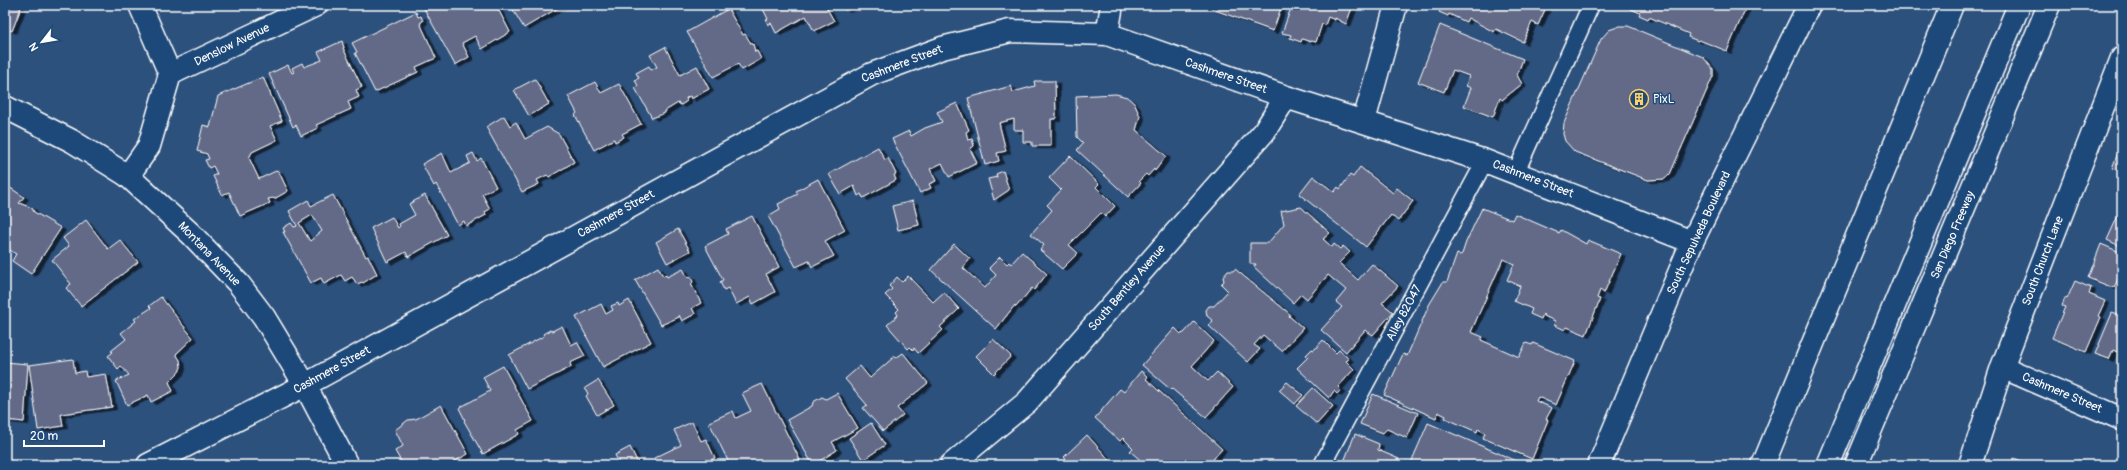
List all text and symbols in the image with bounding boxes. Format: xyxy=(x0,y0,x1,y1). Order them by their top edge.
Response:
street label: Denslow Avenue xyxy=(192,20,272,70)
north arrow xyxy=(22,22,62,62)
text: N xyxy=(26,40,41,53)
street label: Cashmere Street xyxy=(859,42,945,86)
street label: Cashmere Street xyxy=(1183,55,1269,97)
building icon: PixL xyxy=(1628,88,1650,110)
place label: PixL xyxy=(1653,92,1675,107)
street label: Cashmere Street xyxy=(1490,157,1576,201)
street label: South Sepulveda Boulevard xyxy=(1664,169,1734,297)
street label: Cashmere Street xyxy=(575,187,657,241)
street label: San Diego Freeway xyxy=(1928,189,1978,281)
street label: South Church Lane xyxy=(2019,214,2067,308)
street label: Montana Avenue xyxy=(175,219,243,289)
street label: South Bentley Avenue xyxy=(1085,242,1169,334)
street label: Alley 82047 xyxy=(1383,282,1425,344)
street label: Cashmere Street xyxy=(291,343,373,397)
street label: Cashmere Street xyxy=(2020,369,2104,417)
scale bar xyxy=(24,422,104,448)
text: 20 m xyxy=(30,429,59,444)

